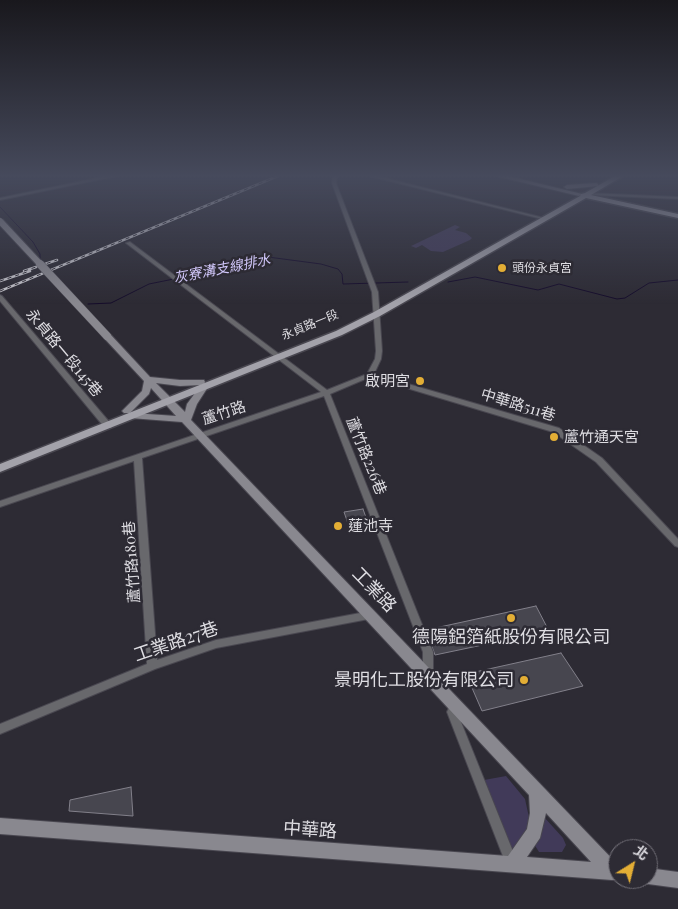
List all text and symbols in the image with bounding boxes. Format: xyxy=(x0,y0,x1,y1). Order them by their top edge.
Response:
water label: 灰寮溝支線排水 xyxy=(172,251,272,287)
place label: 頭份永貞宮 xyxy=(512,261,572,275)
marker: 頭份永貞宮 xyxy=(496,262,508,274)
street label: 永貞路一段145巷 xyxy=(22,305,106,401)
street label: 永貞路一段 xyxy=(279,307,341,343)
place label: 啟明宮 xyxy=(365,372,410,390)
marker: 啟明宮 xyxy=(414,375,426,387)
street label: 中華路511巷 xyxy=(478,385,558,425)
street label: 蘆竹路 xyxy=(200,397,248,429)
street label: 蘆竹路226巷 xyxy=(342,415,390,497)
place label: 蘆竹通天宮 xyxy=(564,428,639,446)
marker: 蘆竹通天宮 xyxy=(548,431,560,443)
place label: 蓮池寺 xyxy=(348,517,393,535)
street label: 蘆竹路180巷 xyxy=(120,520,144,604)
marker: 蓮池寺 xyxy=(332,520,344,532)
street label: 工業路 xyxy=(347,563,401,617)
marker: 德陽鋁箔紙股份有限公司 xyxy=(505,612,517,624)
street label: 工業路27巷 xyxy=(131,617,221,667)
place label: 德陽鋁箔紙股份有限公司 xyxy=(412,626,610,648)
place label: 景明化工股份有限公司 xyxy=(334,669,514,691)
marker: 景明化工股份有限公司 xyxy=(518,674,530,686)
street label: 中華路 xyxy=(282,817,338,843)
north arrow xyxy=(608,839,658,889)
text: 北 xyxy=(630,840,653,864)

